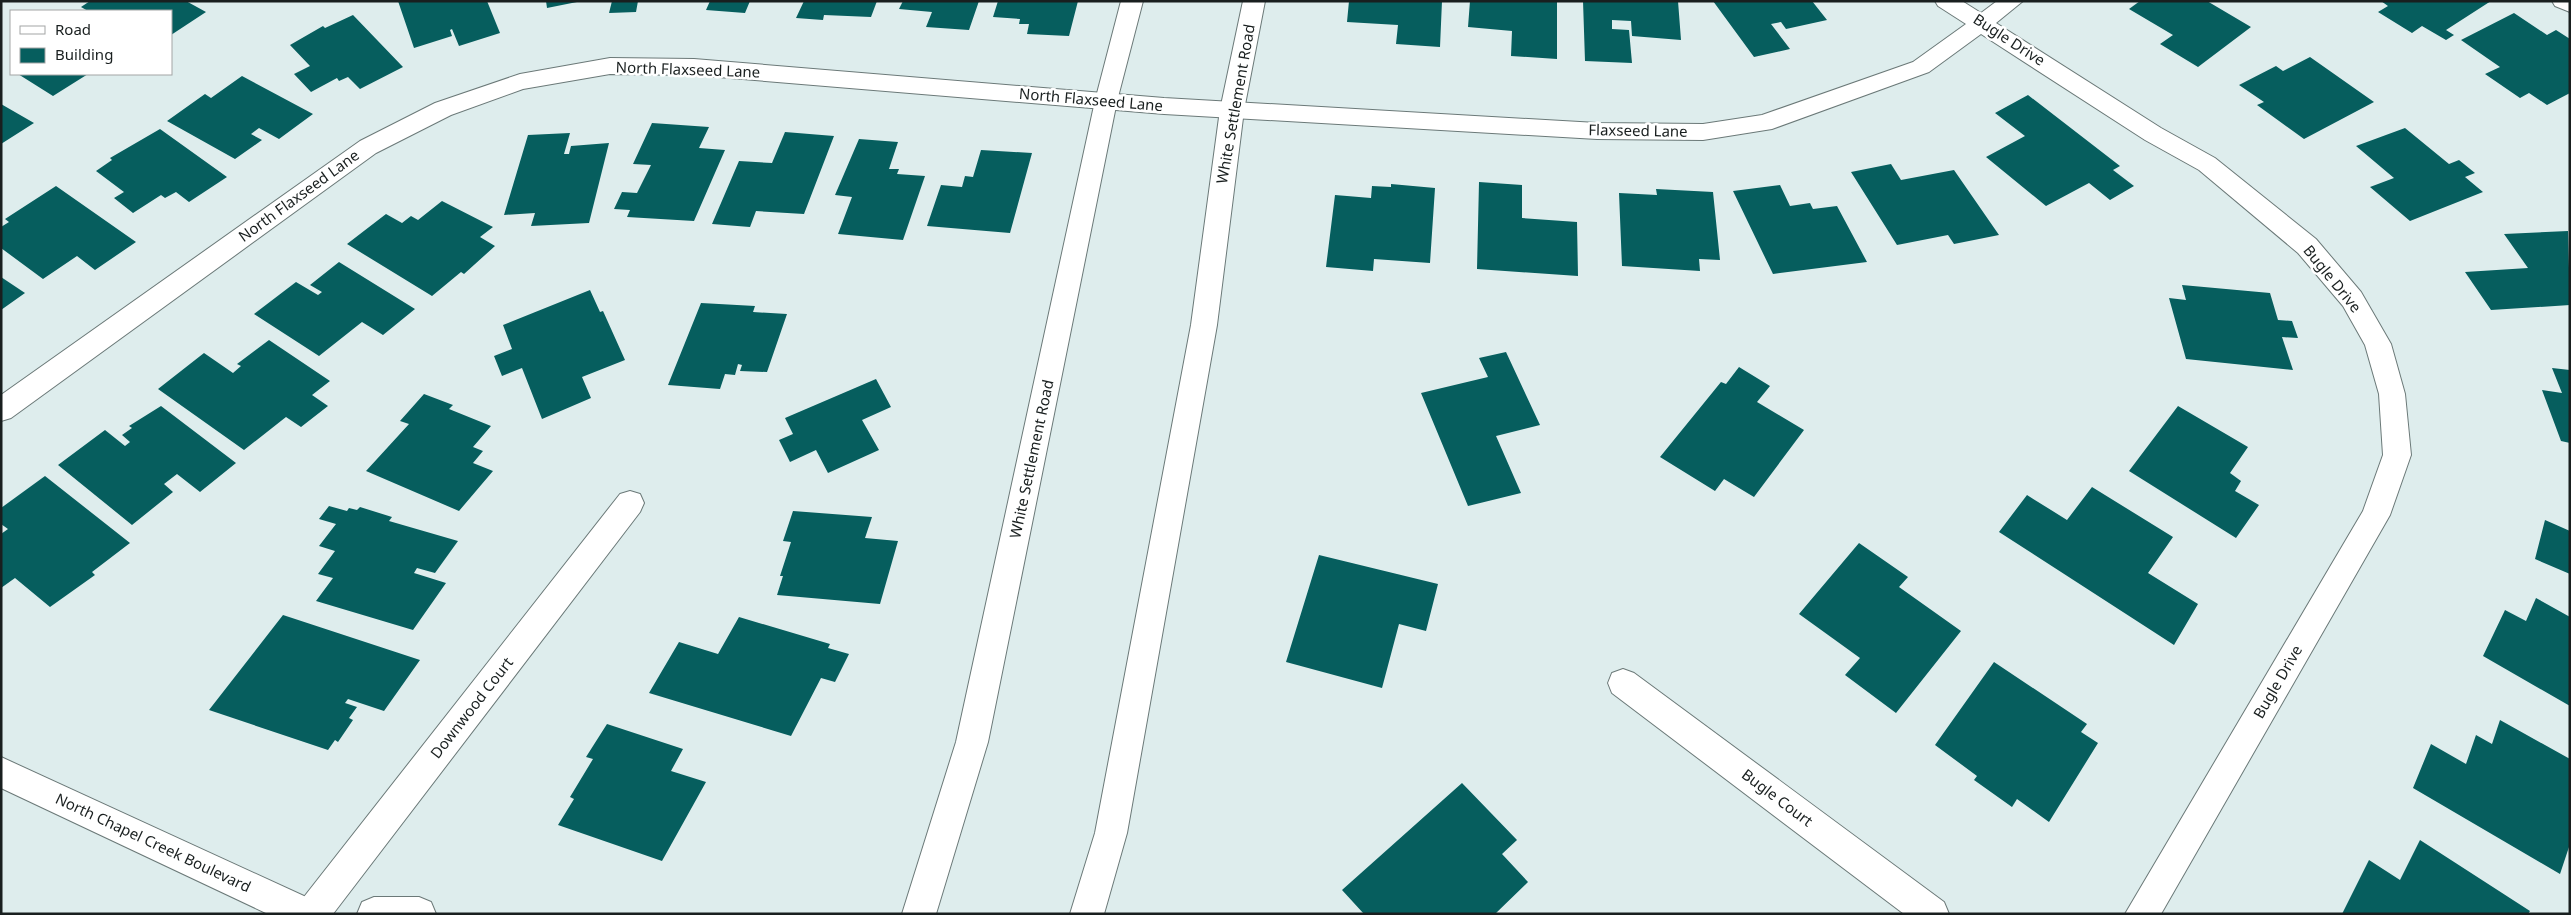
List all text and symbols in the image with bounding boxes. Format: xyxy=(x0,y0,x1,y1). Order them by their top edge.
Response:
street label: Bugle Drive xyxy=(1970,9,2049,70)
legend xyxy=(10,10,172,75)
text: Road xyxy=(55,19,91,39)
street label: White Settlement Road xyxy=(1211,22,1259,185)
text: Building xyxy=(55,44,113,64)
street label: North Flaxseed Lane xyxy=(615,56,761,82)
street label: North Flaxseed Lane xyxy=(1018,83,1164,115)
street label: Flaxseed Lane xyxy=(1588,119,1688,141)
street label: North Flaxseed Lane xyxy=(234,145,363,246)
street label: Bugle Drive xyxy=(2299,240,2366,316)
street label: White Settlement Road xyxy=(1004,378,1058,540)
street label: Bugle Drive xyxy=(2248,641,2306,722)
street label: Downwood Court xyxy=(425,652,517,762)
street label: Bugle Court xyxy=(1738,764,1818,831)
street label: North Chapel Creek Boulevard xyxy=(53,788,254,896)

